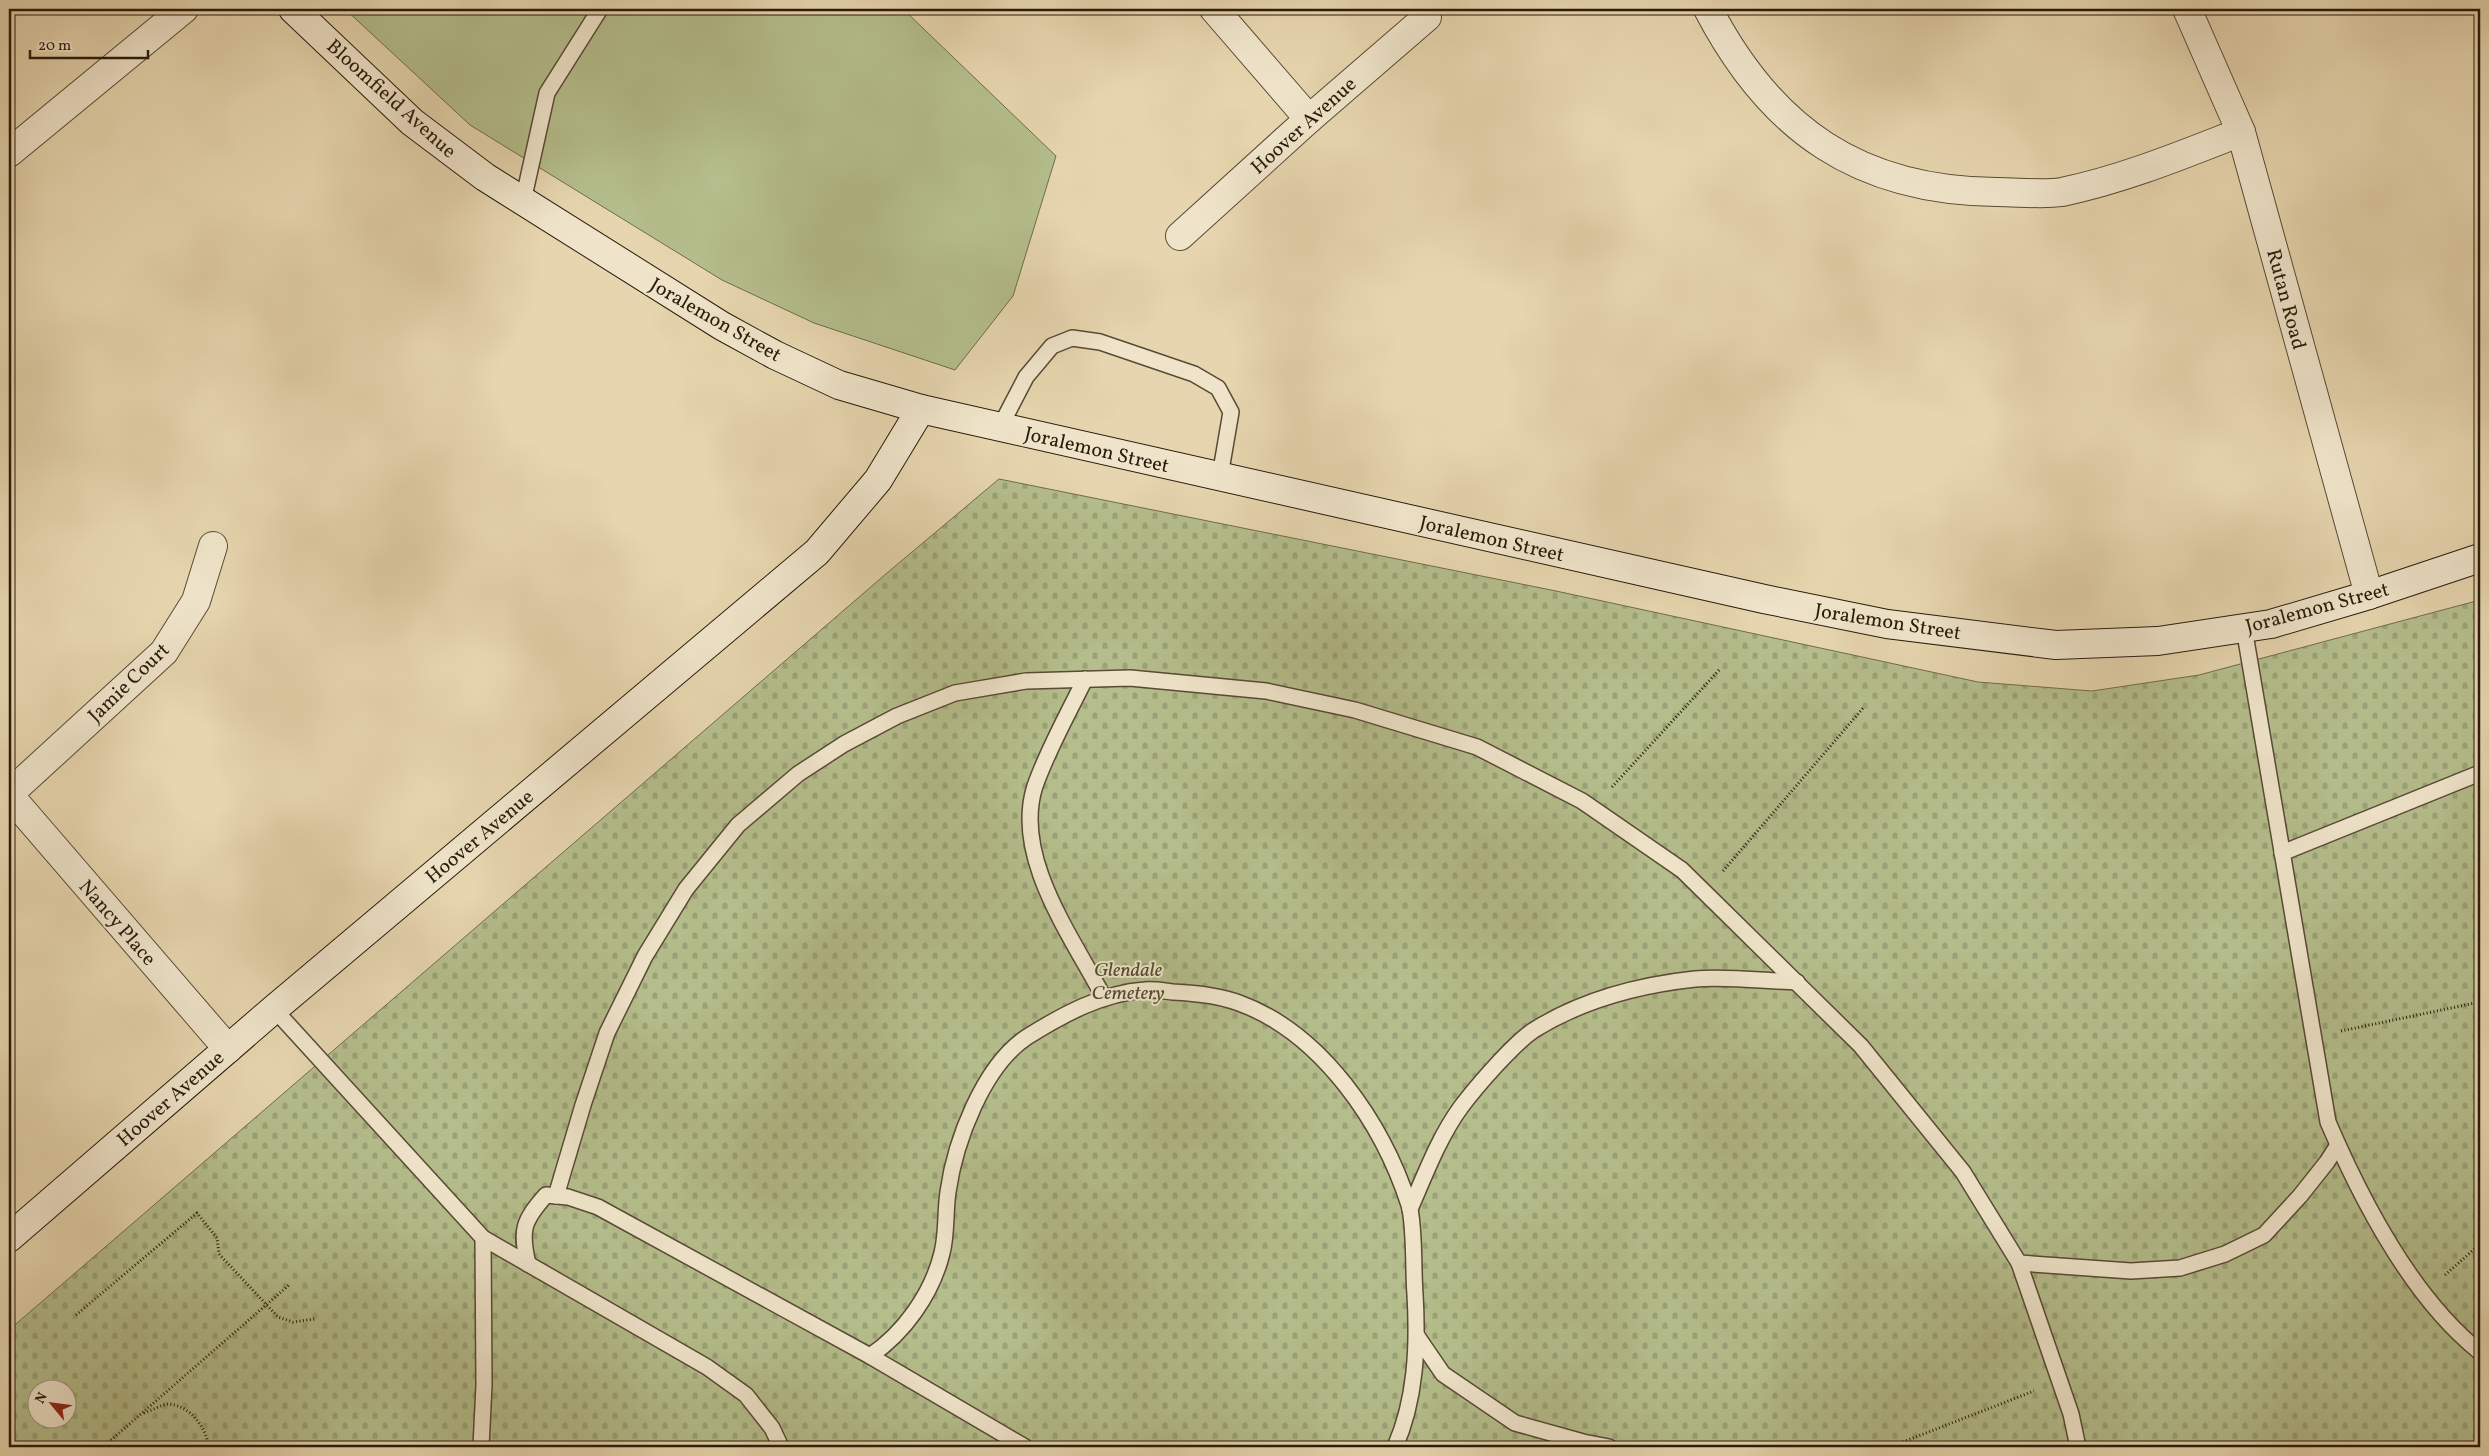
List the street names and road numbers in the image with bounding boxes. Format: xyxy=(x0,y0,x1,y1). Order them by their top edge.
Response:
street label: Bloomfield Avenue xyxy=(320,34,462,165)
street label: Hoover Avenue xyxy=(1245,71,1363,182)
street label: Rutan Road xyxy=(2258,246,2312,353)
street label: Joralemon Street xyxy=(644,272,786,370)
street label: Joralemon Street xyxy=(1021,421,1172,481)
street label: Joralemon Street xyxy=(1416,510,1567,570)
street label: Joralemon Street xyxy=(2243,576,2392,642)
street label: Joralemon Street xyxy=(1813,598,1963,648)
street label: Jamie Court xyxy=(82,637,177,730)
street label: Hoover Avenue xyxy=(420,784,541,891)
street label: Nancy Place xyxy=(71,874,162,972)
street label: Hoover Avenue xyxy=(112,1045,231,1154)

